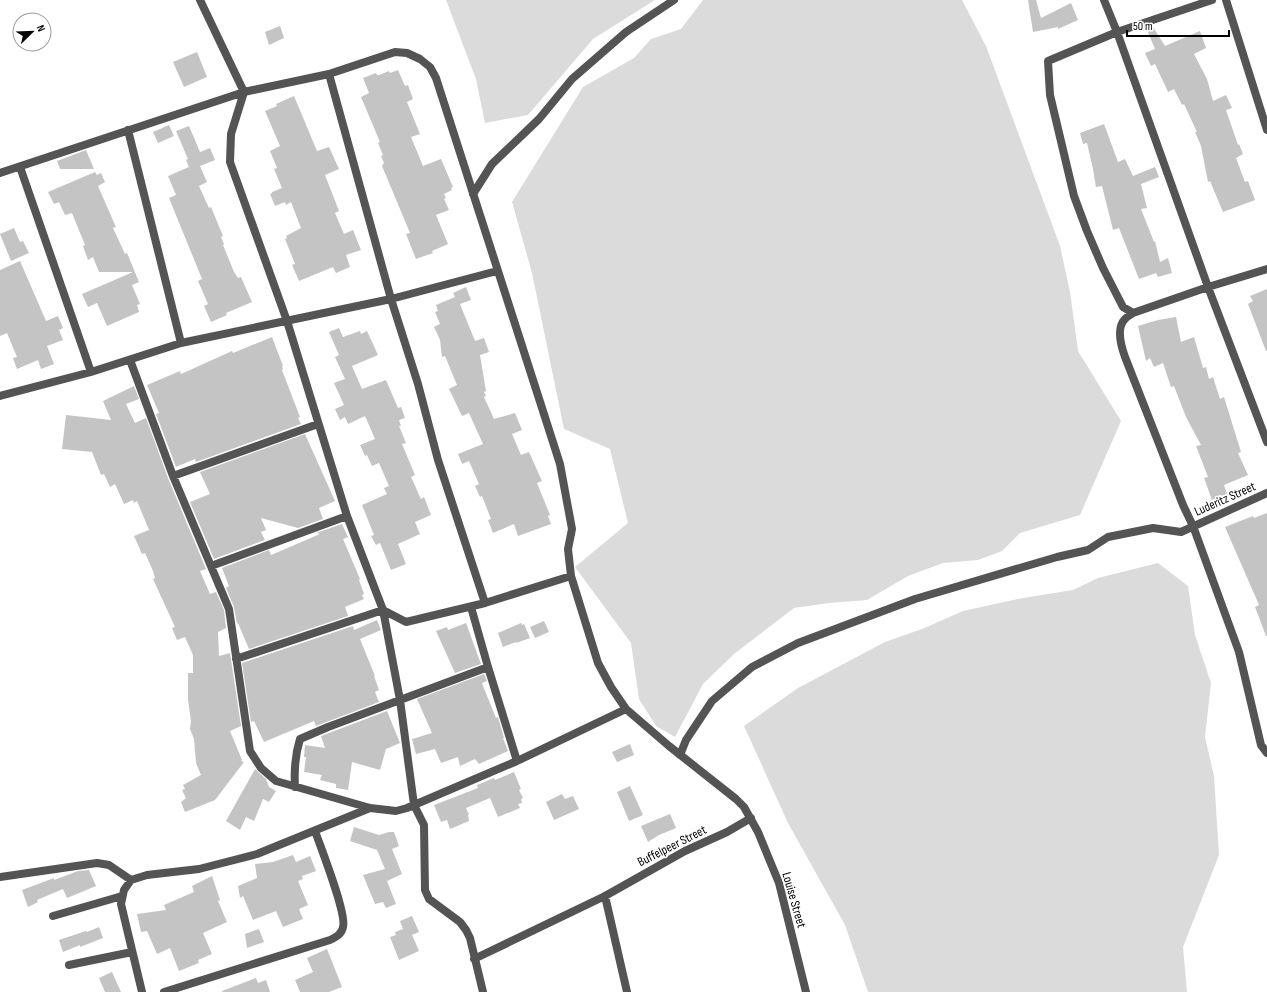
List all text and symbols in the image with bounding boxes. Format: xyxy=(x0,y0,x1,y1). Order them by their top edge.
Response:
north arrow xyxy=(12,12,52,52)
scale bar xyxy=(1127,12,1229,38)
text: 50 m xyxy=(1133,19,1153,34)
text: N xyxy=(34,23,48,34)
street label: Luderitz Street xyxy=(1192,478,1258,520)
street label: Buffelpeer Street xyxy=(635,822,709,870)
street label: Louise Street xyxy=(778,870,810,930)

